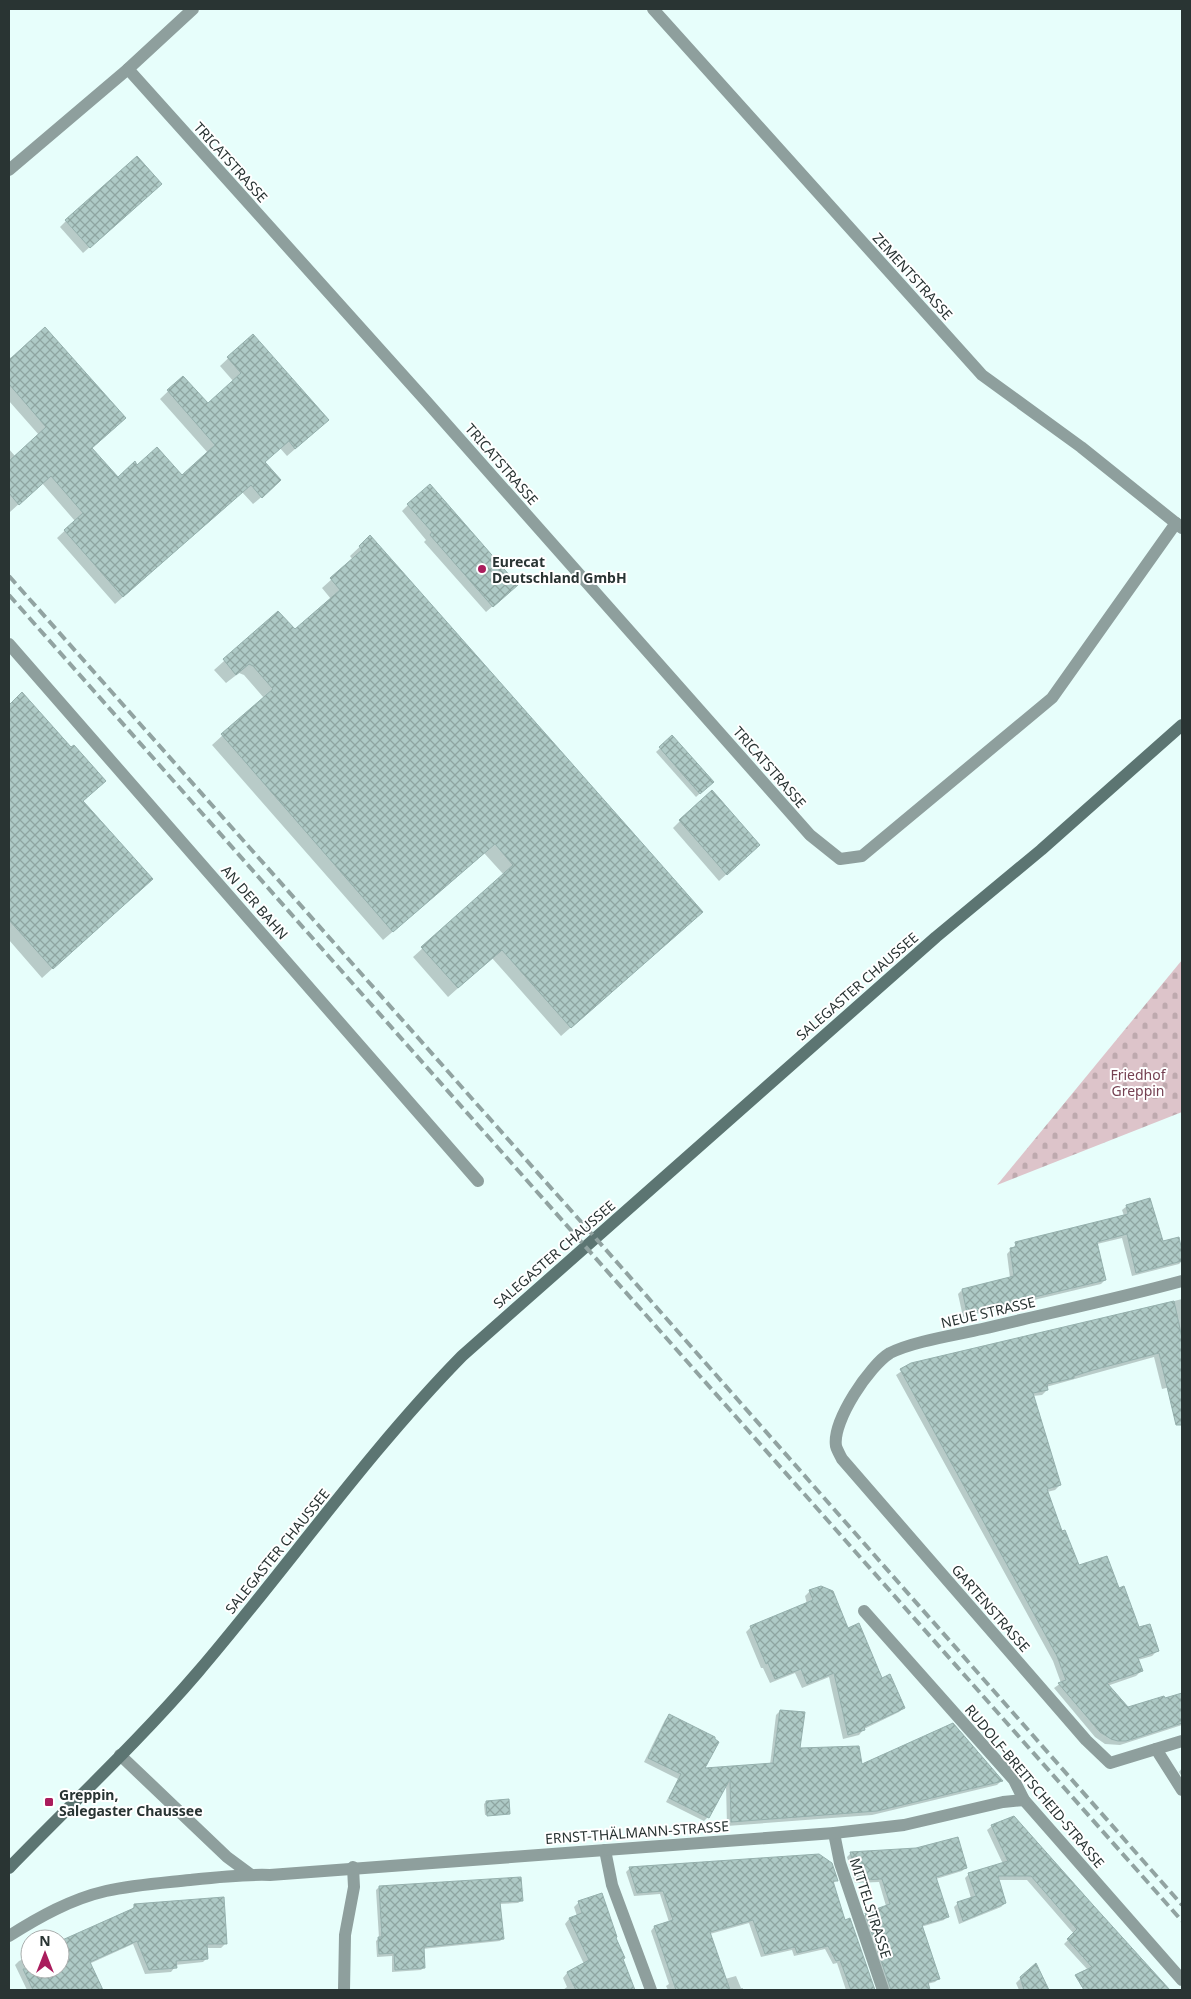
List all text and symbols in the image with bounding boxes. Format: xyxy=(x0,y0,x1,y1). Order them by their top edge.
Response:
street label: TRICATSTRASSE xyxy=(190,118,272,206)
street label: ZEMENTSTRASSE xyxy=(869,228,957,324)
street label: TRICATSTRASSE xyxy=(461,419,543,509)
place label: Eurecat Deutschland GmbH xyxy=(492,552,627,587)
marker: Eurecat Deutschland GmbH xyxy=(476,563,488,575)
street label: TRICATSTRASSE xyxy=(729,722,811,812)
street label: AN DER BAHN xyxy=(217,861,293,943)
street label: SALEGASTER CHAUSSEE xyxy=(792,928,922,1044)
park label: Friedhof Greppin xyxy=(1110,1065,1167,1100)
street label: SALEGASTER CHAUSSEE xyxy=(489,1196,619,1312)
street label: NEUE STRASSE xyxy=(939,1292,1037,1332)
street label: SALEGASTER CHAUSSEE xyxy=(221,1484,333,1618)
street label: GARTENSTRASSE xyxy=(948,1560,1034,1656)
street label: RUDOLF-BREITSCHEID-STRASSE xyxy=(961,1700,1109,1872)
place label: Greppin, Salegaster Chaussee xyxy=(59,1785,203,1820)
marker: Greppin, Salegaster Chaussee xyxy=(43,1796,55,1808)
street label: ERNST-THÄLMANN-STRASSE xyxy=(544,1816,730,1848)
street label: MITTELSTRASSE xyxy=(846,1855,896,1961)
north arrow xyxy=(20,1929,70,1979)
text: N xyxy=(39,1931,51,1950)

